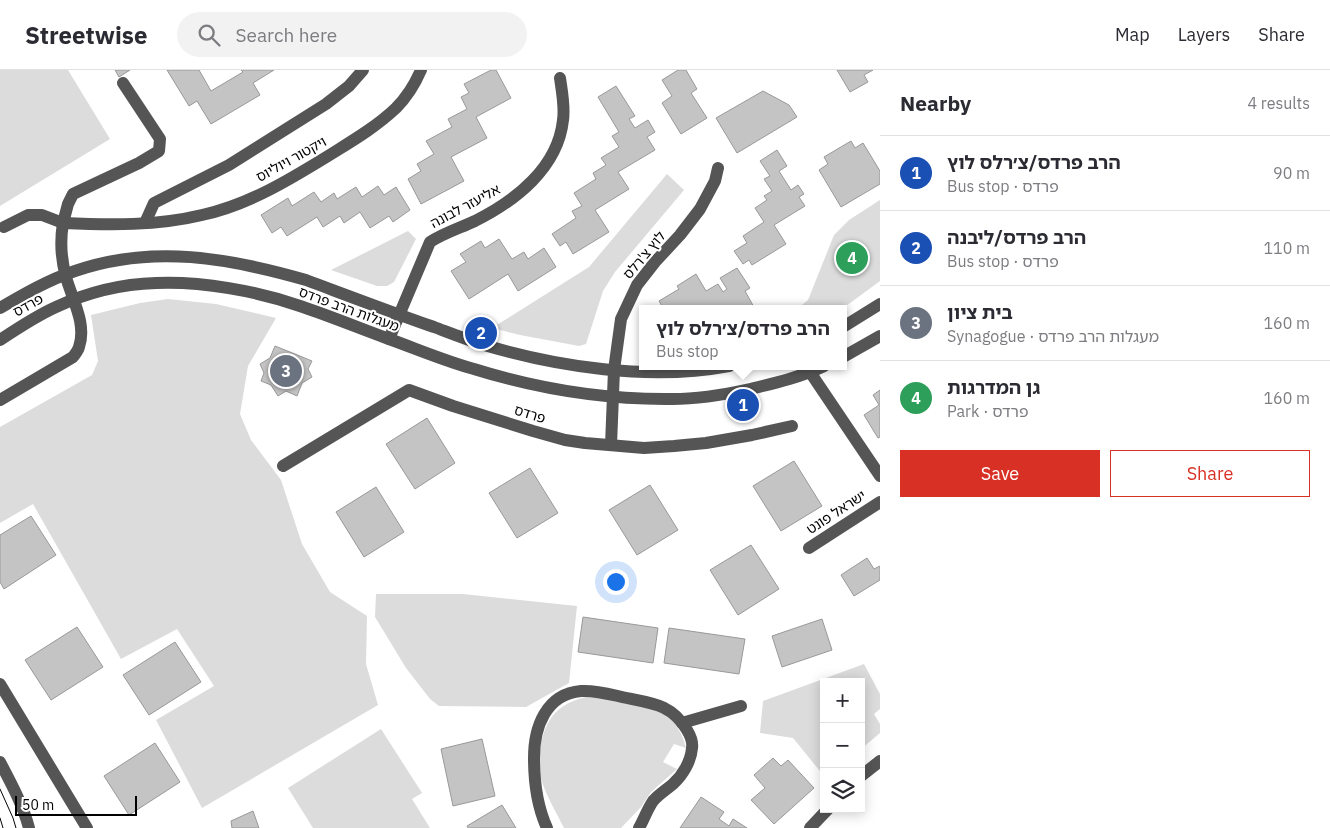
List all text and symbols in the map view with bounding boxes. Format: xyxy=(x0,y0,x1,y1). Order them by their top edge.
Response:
search box xyxy=(177,12,527,57)
text: Streetwise xyxy=(25,19,147,51)
icon: search xyxy=(195,21,223,49)
text: Search here xyxy=(235,23,337,47)
text: Map xyxy=(1115,23,1150,46)
text: Layers xyxy=(1178,23,1230,46)
text: Share xyxy=(1258,23,1305,46)
text: Nearby xyxy=(900,89,971,117)
text: 4 results xyxy=(1247,93,1310,113)
street label: ויקטור ויוליוס xyxy=(253,132,329,186)
text: הרב פרדס/צ׳רלס לוץ xyxy=(947,150,1121,174)
text: 1 xyxy=(911,163,921,183)
text: 90 m xyxy=(1273,163,1310,183)
text: Bus stop · פרדס xyxy=(947,176,1059,196)
street label: אליעזר לבונה xyxy=(427,180,503,232)
text: הרב פרדס/ליבנה xyxy=(947,225,1086,249)
street label: לוץ צ'רלס xyxy=(619,227,669,283)
text: 2 xyxy=(911,238,921,258)
text: 110 m xyxy=(1263,238,1310,258)
pin: 4 xyxy=(836,239,868,277)
text: Bus stop · פרדס xyxy=(947,251,1059,271)
street label: מעגלות הרב פרדס xyxy=(296,282,402,336)
street label: פרדס xyxy=(10,289,46,321)
text: בית ציון xyxy=(947,300,1013,324)
popup xyxy=(639,305,847,370)
text: 3 xyxy=(911,313,921,333)
text: 160 m xyxy=(1263,313,1310,333)
pin: 2 xyxy=(465,314,497,352)
text: הרב פרדס/צ׳רלס לוץ xyxy=(656,316,830,340)
text: Synagogue · מעגלות הרב פרדס xyxy=(947,326,1159,346)
text: Bus stop xyxy=(656,341,719,361)
pin: 3 xyxy=(270,352,302,390)
text: גן המדרגות xyxy=(947,375,1040,399)
pin: 1 xyxy=(727,386,759,424)
text: 4 xyxy=(911,388,921,408)
text: 160 m xyxy=(1263,388,1310,408)
street label: פרדס xyxy=(512,401,548,427)
text: Park · פרדס xyxy=(947,401,1029,421)
button: Save xyxy=(900,450,1100,497)
button: Share xyxy=(1110,450,1310,497)
street label: ישראל פונט xyxy=(803,486,869,538)
your location xyxy=(603,569,629,595)
map controls xyxy=(820,678,865,813)
button: + xyxy=(820,678,865,723)
button: − xyxy=(820,723,865,768)
button: layers xyxy=(820,768,865,813)
scale bar xyxy=(15,793,138,816)
text: 50 m xyxy=(22,796,54,814)

